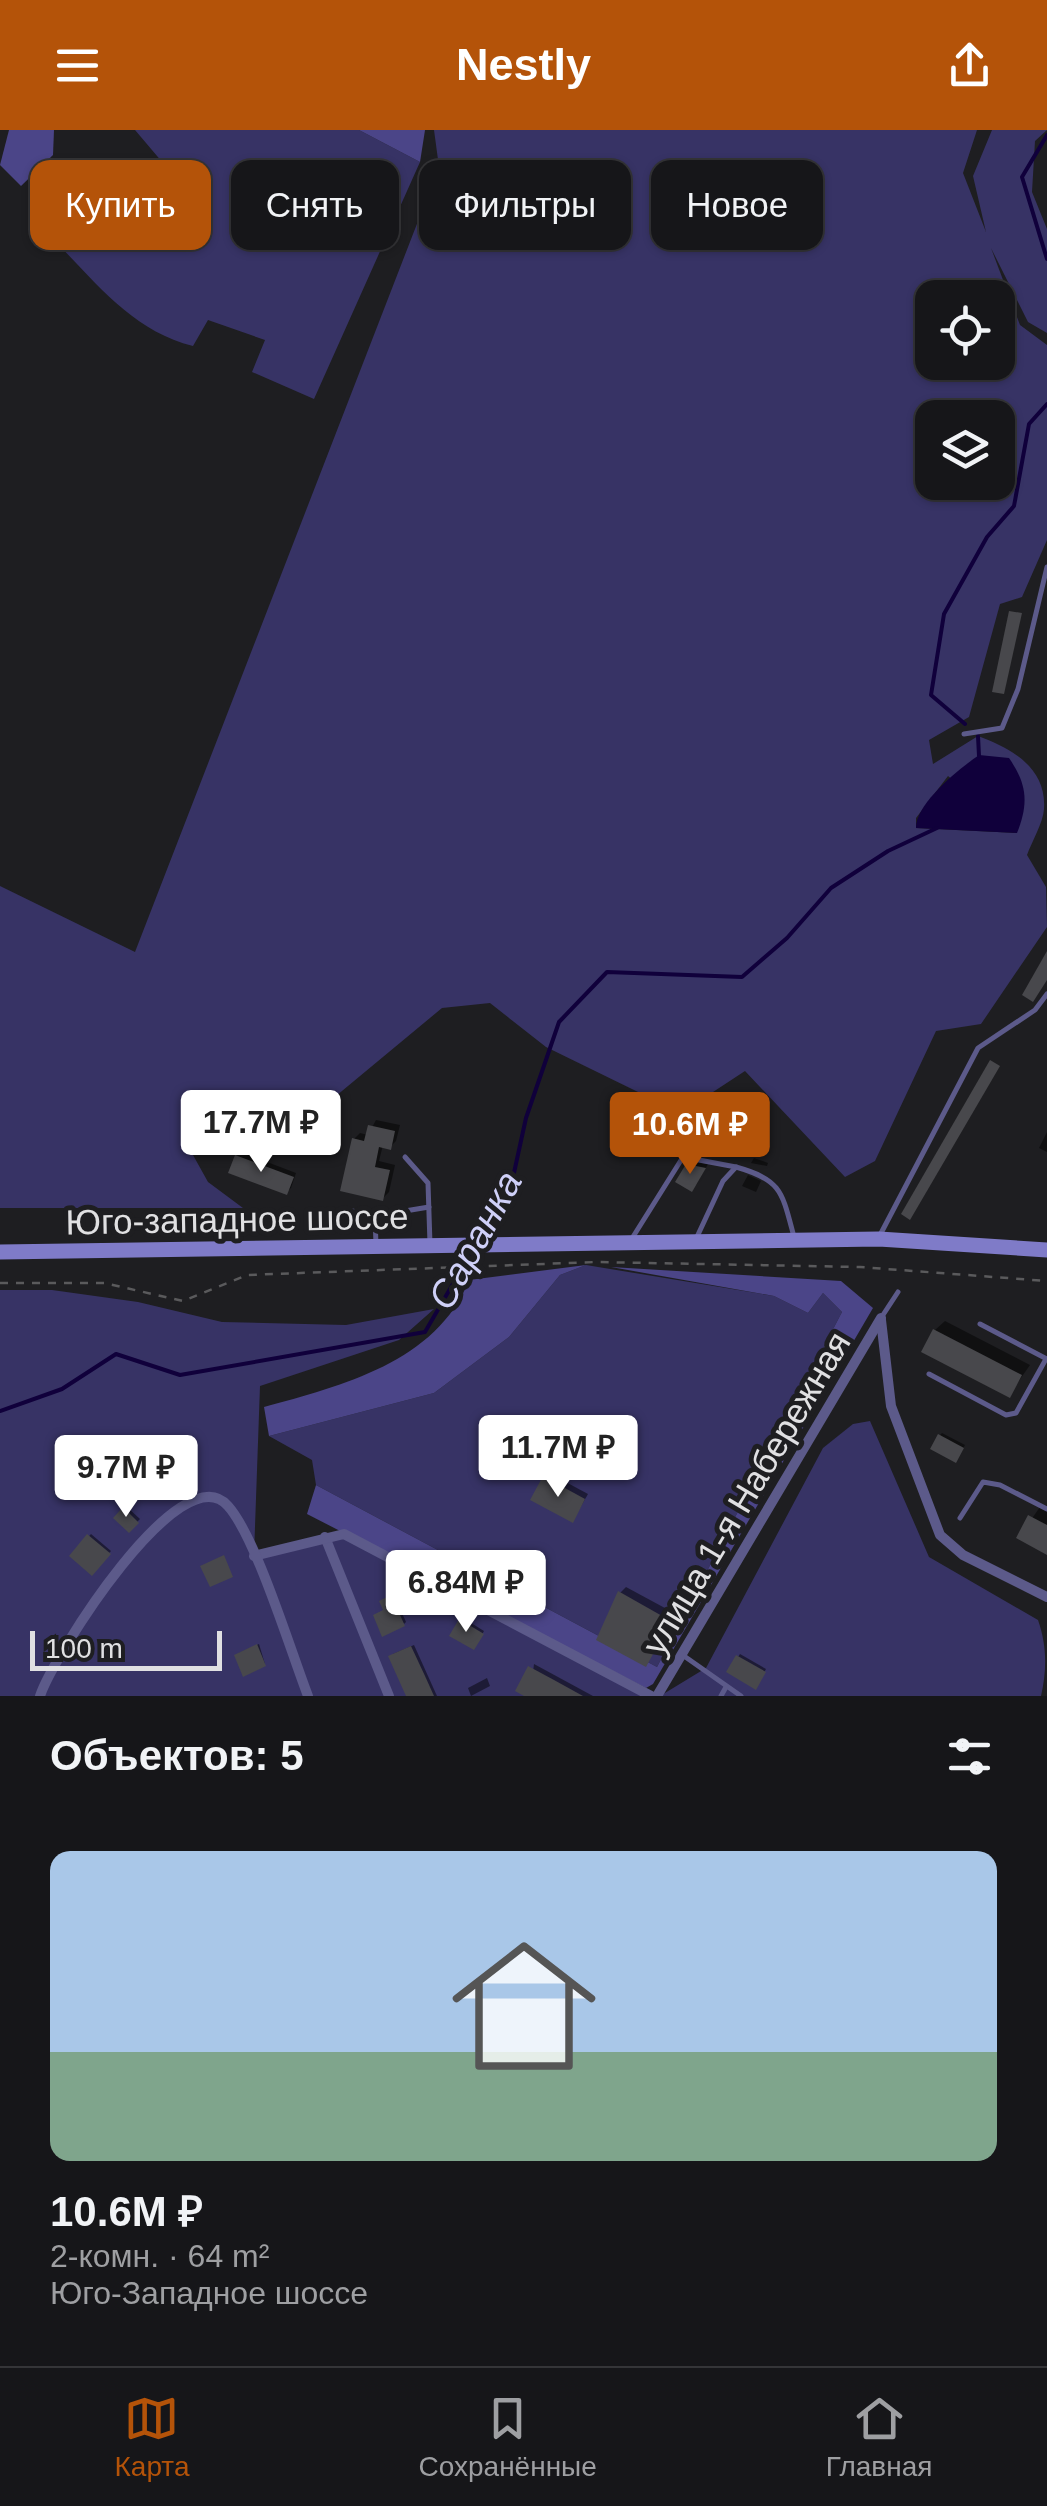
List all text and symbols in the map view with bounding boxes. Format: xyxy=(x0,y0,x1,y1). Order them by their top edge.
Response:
icon: menu xyxy=(50,38,105,93)
icon: share xyxy=(942,38,997,93)
text: Nestly xyxy=(456,39,591,90)
chip: Купить xyxy=(30,160,211,250)
chip: Снять xyxy=(231,160,399,250)
chip: Фильтры xyxy=(419,160,631,250)
chip: Новое xyxy=(651,160,823,250)
map controls xyxy=(915,280,1015,500)
button: locate xyxy=(915,280,1015,380)
button: layers xyxy=(915,400,1015,500)
pin: 17.7M ₽ xyxy=(169,1090,353,1175)
pin: 10.6M ₽ xyxy=(598,1092,782,1177)
text: 17.7M ₽ xyxy=(203,1104,319,1140)
text: 10.6M ₽ xyxy=(632,1106,748,1142)
water label: Саранка xyxy=(420,1164,530,1316)
street label: Юго-западное шоссе xyxy=(65,1197,409,1241)
street label: улица 1-я Набережная xyxy=(634,1325,858,1661)
pin: 11.7M ₽ xyxy=(466,1415,650,1500)
text: 11.7M ₽ xyxy=(501,1429,615,1465)
pin: 9.7M ₽ xyxy=(45,1435,207,1520)
text: 9.7M ₽ xyxy=(77,1449,175,1485)
pin: 6.84M ₽ xyxy=(374,1550,558,1635)
text: 6.84M ₽ xyxy=(408,1564,524,1600)
scale bar xyxy=(30,1626,222,1670)
text: 100 m xyxy=(45,1633,123,1664)
icon: filters xyxy=(942,1729,997,1784)
text: Объектов: 5 xyxy=(50,1732,304,1779)
icon: home xyxy=(434,1916,614,2096)
text: 10.6M ₽ xyxy=(50,2188,203,2235)
text: 2-комн. · 64 m² xyxy=(50,2238,269,2274)
text: Юго-Западное шоссе xyxy=(50,2275,368,2311)
tab: Карта xyxy=(115,2391,189,2483)
tab: Сохранённые xyxy=(419,2391,597,2483)
tab: Главная xyxy=(826,2391,932,2483)

